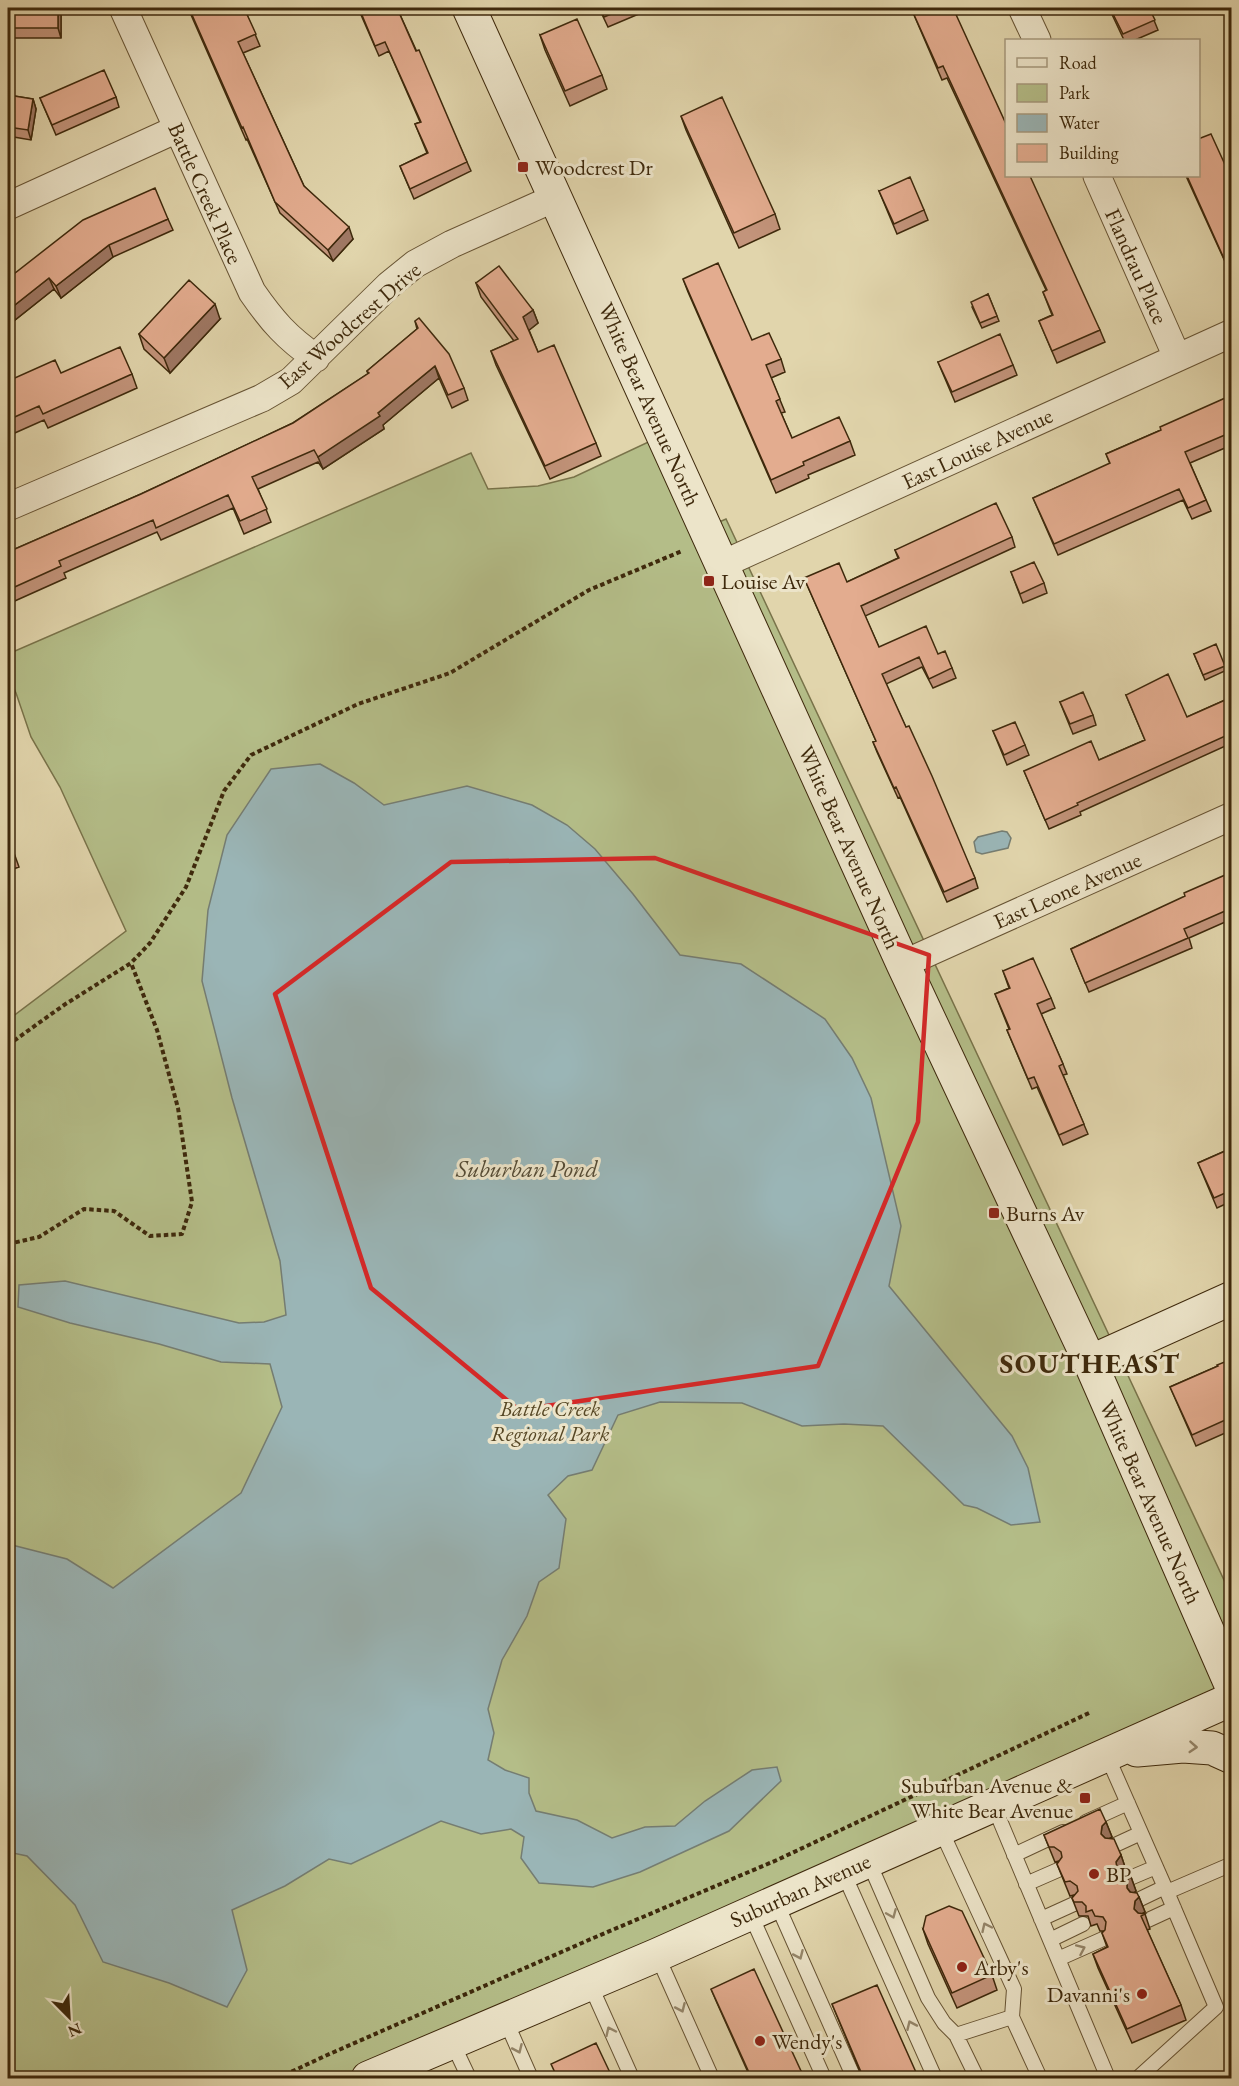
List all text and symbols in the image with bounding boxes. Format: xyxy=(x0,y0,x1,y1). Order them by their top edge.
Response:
legend xyxy=(1005,39,1200,177)
text: Road xyxy=(1059,51,1098,74)
text: Park xyxy=(1059,81,1090,104)
text: Water xyxy=(1059,111,1100,134)
street label: Battle Creek Place xyxy=(161,118,250,269)
text: Building xyxy=(1059,141,1119,164)
place label: Woodcrest Dr xyxy=(535,153,653,182)
marker: Woodcrest Dr xyxy=(516,160,530,174)
street label: Flandrau Place xyxy=(1098,204,1175,329)
street label: East Woodcrest Drive xyxy=(272,255,427,395)
street label: White Bear Avenue North xyxy=(592,298,708,511)
street label: East Louise Avenue xyxy=(897,401,1058,496)
place label: Louise Av xyxy=(721,567,805,596)
marker: Louise Av xyxy=(702,574,716,588)
street label: White Bear Avenue North xyxy=(792,741,908,954)
street label: East Leone Avenue xyxy=(989,845,1146,936)
water label: Suburban Pond xyxy=(455,1153,599,1184)
place label: Burns Av xyxy=(1006,1199,1085,1228)
marker: Burns Av xyxy=(987,1206,1001,1220)
district label: SOUTHEAST xyxy=(1000,1345,1180,1381)
park label: Battle Creek Regional Park xyxy=(491,1394,609,1448)
street label: White Bear Avenue North xyxy=(1093,1396,1209,1609)
one-way arrow xyxy=(1189,1740,1198,1753)
place label: Suburban Avenue & White Bear Avenue xyxy=(901,1771,1073,1825)
marker: Suburban Avenue & White Bear Avenue xyxy=(1078,1791,1092,1805)
street label: Suburban Avenue xyxy=(725,1846,875,1934)
place label: BP xyxy=(1106,1860,1131,1889)
marker: BP xyxy=(1087,1867,1101,1881)
one-way arrow xyxy=(885,1907,897,1918)
one-way arrow xyxy=(981,1923,993,1934)
one-way arrow xyxy=(1074,1944,1085,1956)
one-way arrow xyxy=(792,1949,804,1960)
place label: Arby's xyxy=(973,1953,1029,1982)
marker: Arby's xyxy=(955,1960,969,1974)
place label: Davanni's xyxy=(1047,1980,1130,2009)
north arrow xyxy=(39,1987,99,2047)
marker: Davanni's xyxy=(1135,1987,1149,2001)
one-way arrow xyxy=(674,2001,686,2012)
text: N xyxy=(65,2018,85,2042)
one-way arrow xyxy=(906,2020,918,2031)
one-way arrow xyxy=(605,2026,617,2037)
place label: Wendy's xyxy=(772,2027,842,2056)
marker: Wendy's xyxy=(753,2034,767,2048)
one-way arrow xyxy=(511,2043,523,2054)

